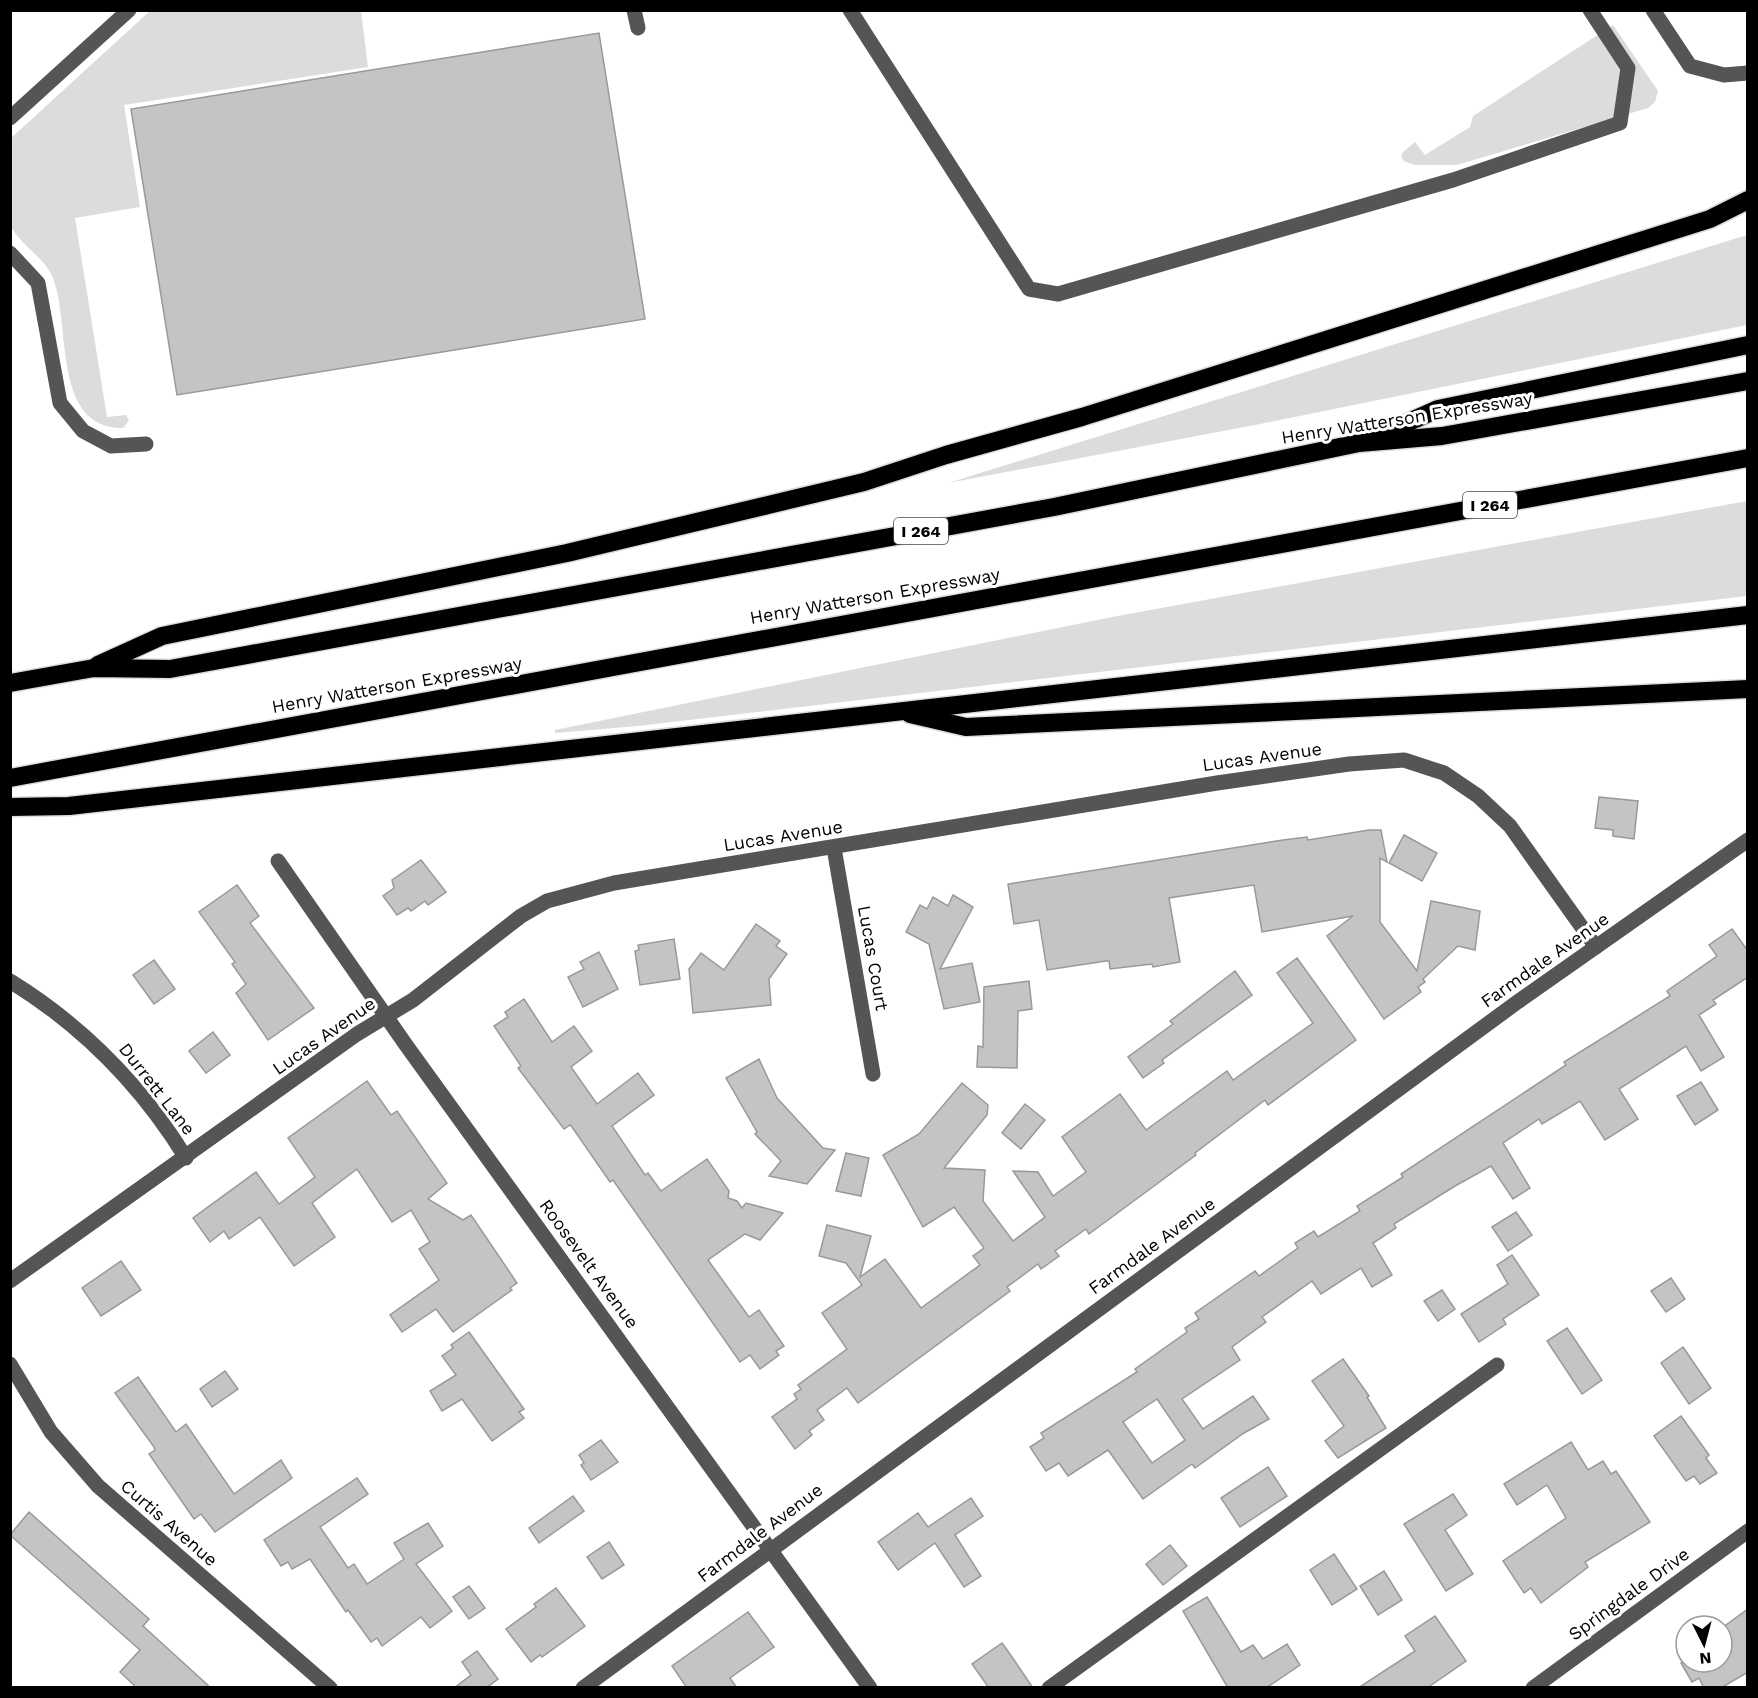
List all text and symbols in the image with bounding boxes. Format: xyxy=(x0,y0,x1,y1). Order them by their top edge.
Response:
street label: Henry Watterson Expressway xyxy=(1280,387,1535,448)
road number: I 264 xyxy=(1463,492,1517,518)
road number: I 264 xyxy=(894,518,948,544)
street label: Henry Watterson Expressway xyxy=(748,563,1002,628)
street label: Henry Watterson Expressway xyxy=(270,652,524,717)
street label: Lucas Avenue xyxy=(1201,738,1323,775)
street label: Lucas Avenue xyxy=(722,816,844,855)
street label: Lucas Court xyxy=(854,904,893,1012)
street label: Farmdale Avenue xyxy=(1477,908,1613,1012)
street label: Lucas Avenue xyxy=(268,992,379,1079)
street label: Durrett Lane xyxy=(115,1038,200,1139)
street label: Farmdale Avenue xyxy=(1084,1193,1219,1299)
street label: Roosevelt Avenue xyxy=(536,1195,643,1332)
street label: Curtis Avenue xyxy=(117,1475,222,1570)
street label: Farmdale Avenue xyxy=(693,1479,826,1586)
street label: Springdale Drive xyxy=(1564,1543,1693,1644)
north arrow xyxy=(1674,1614,1734,1674)
text: N xyxy=(1699,1648,1712,1668)

